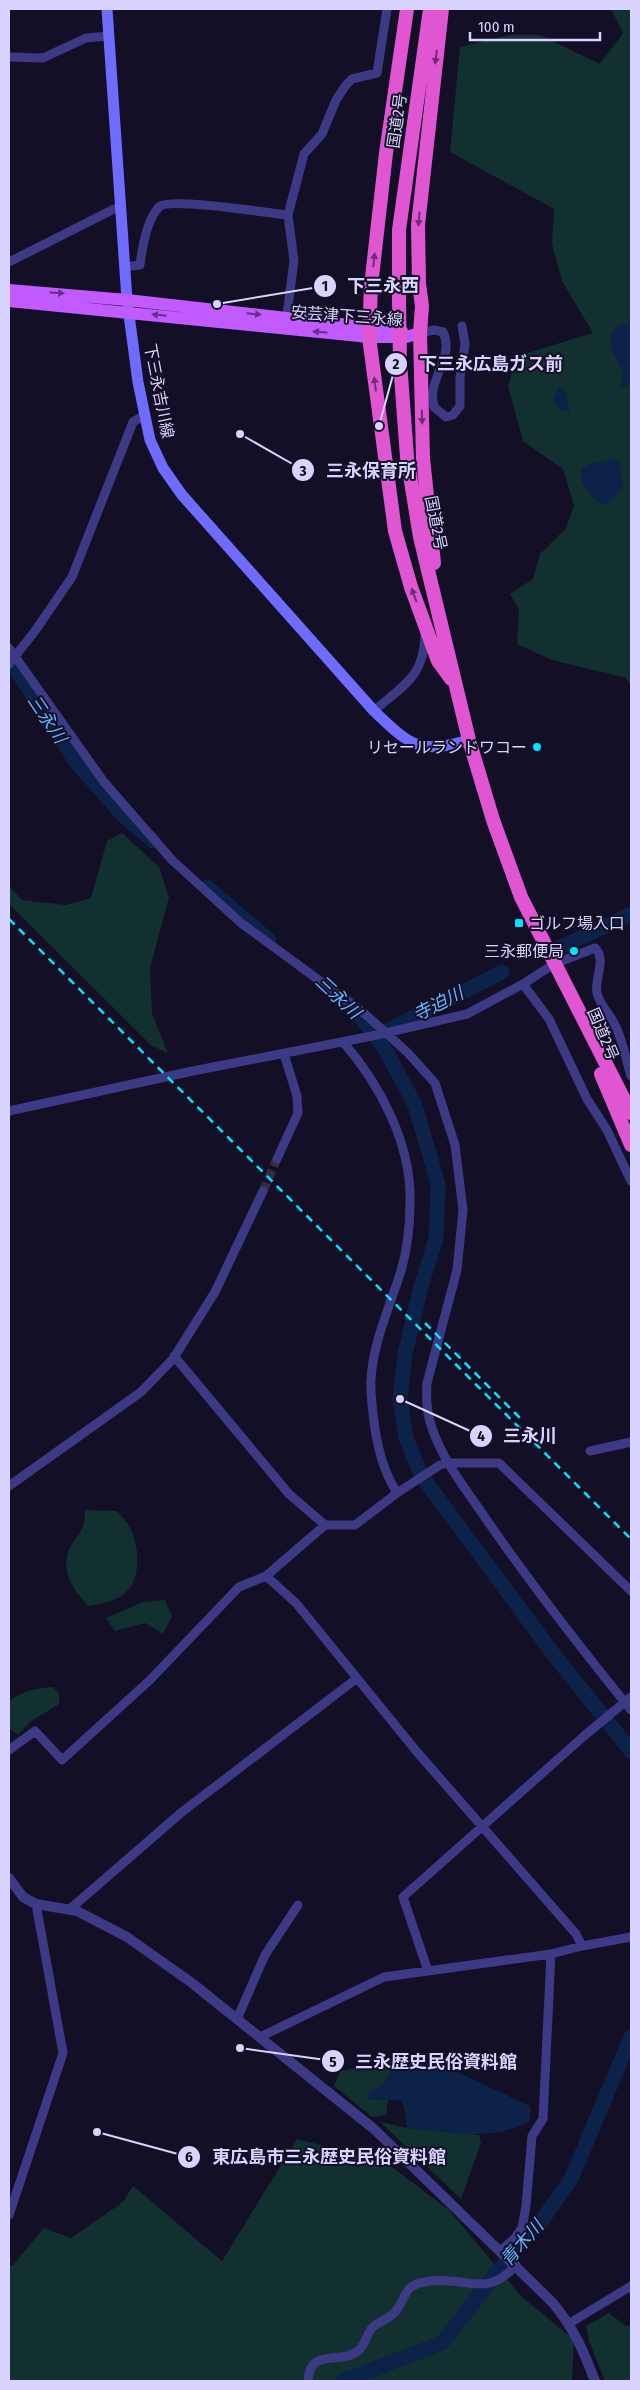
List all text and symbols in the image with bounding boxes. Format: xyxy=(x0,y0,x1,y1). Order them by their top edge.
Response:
scale bar xyxy=(470,10,600,42)
text: 100 m xyxy=(478,18,515,36)
one-way arrow xyxy=(432,49,440,65)
street label: 国道2号 xyxy=(384,92,410,150)
one-way arrow xyxy=(415,211,423,227)
one-way arrow xyxy=(370,252,378,268)
callout: 下三永西 xyxy=(312,270,429,303)
text: 下三永西 xyxy=(347,275,419,297)
text: 1 xyxy=(322,277,328,295)
one-way arrow xyxy=(50,290,66,298)
street label: 安芸津下三永線 xyxy=(290,303,404,329)
one-way arrow xyxy=(246,310,262,318)
one-way arrow xyxy=(151,311,167,319)
one-way arrow xyxy=(312,328,328,336)
street label: 下三永吉川線 xyxy=(141,342,177,440)
callout: 下三永広島ガス前 xyxy=(384,347,573,380)
text: 下三永広島ガス前 xyxy=(419,353,563,375)
text: 2 xyxy=(392,355,400,373)
one-way arrow xyxy=(371,376,379,392)
one-way arrow xyxy=(418,409,426,425)
callout: 三永保育所 xyxy=(291,454,426,487)
text: 三永保育所 xyxy=(326,460,416,482)
text: 3 xyxy=(298,462,307,480)
street label: 国道2号 xyxy=(421,494,451,552)
one-way arrow xyxy=(410,587,418,602)
water label: 三永川 xyxy=(23,690,72,749)
place label: リセールランドワコー xyxy=(367,738,527,757)
marker: リセールランドワコー xyxy=(531,741,543,753)
place label: ゴルフ場入口 xyxy=(529,914,625,933)
marker: ゴルフ場入口 xyxy=(513,917,525,929)
place label: 三永郵便局 xyxy=(484,942,564,961)
marker: 三永郵便局 xyxy=(568,945,580,957)
water label: 三永川 xyxy=(311,971,367,1025)
water label: 寺迫川 xyxy=(409,981,469,1026)
street label: 国道2号 xyxy=(583,1005,623,1063)
callout: 三永川 xyxy=(468,1420,567,1453)
text: 三永川 xyxy=(503,1425,557,1447)
text: 4 xyxy=(477,1427,485,1445)
callout: 三永歴史民俗資料館 xyxy=(320,2045,527,2078)
text: 三永歴史民俗資料館 xyxy=(355,2051,517,2073)
text: 5 xyxy=(329,2053,337,2071)
callout: 東広島市三永歴史民俗資料館 xyxy=(177,2141,456,2174)
text: 東広島市三永歴史民俗資料館 xyxy=(212,2146,446,2168)
text: 6 xyxy=(185,2148,193,2166)
water label: 青木川 xyxy=(496,2214,549,2271)

